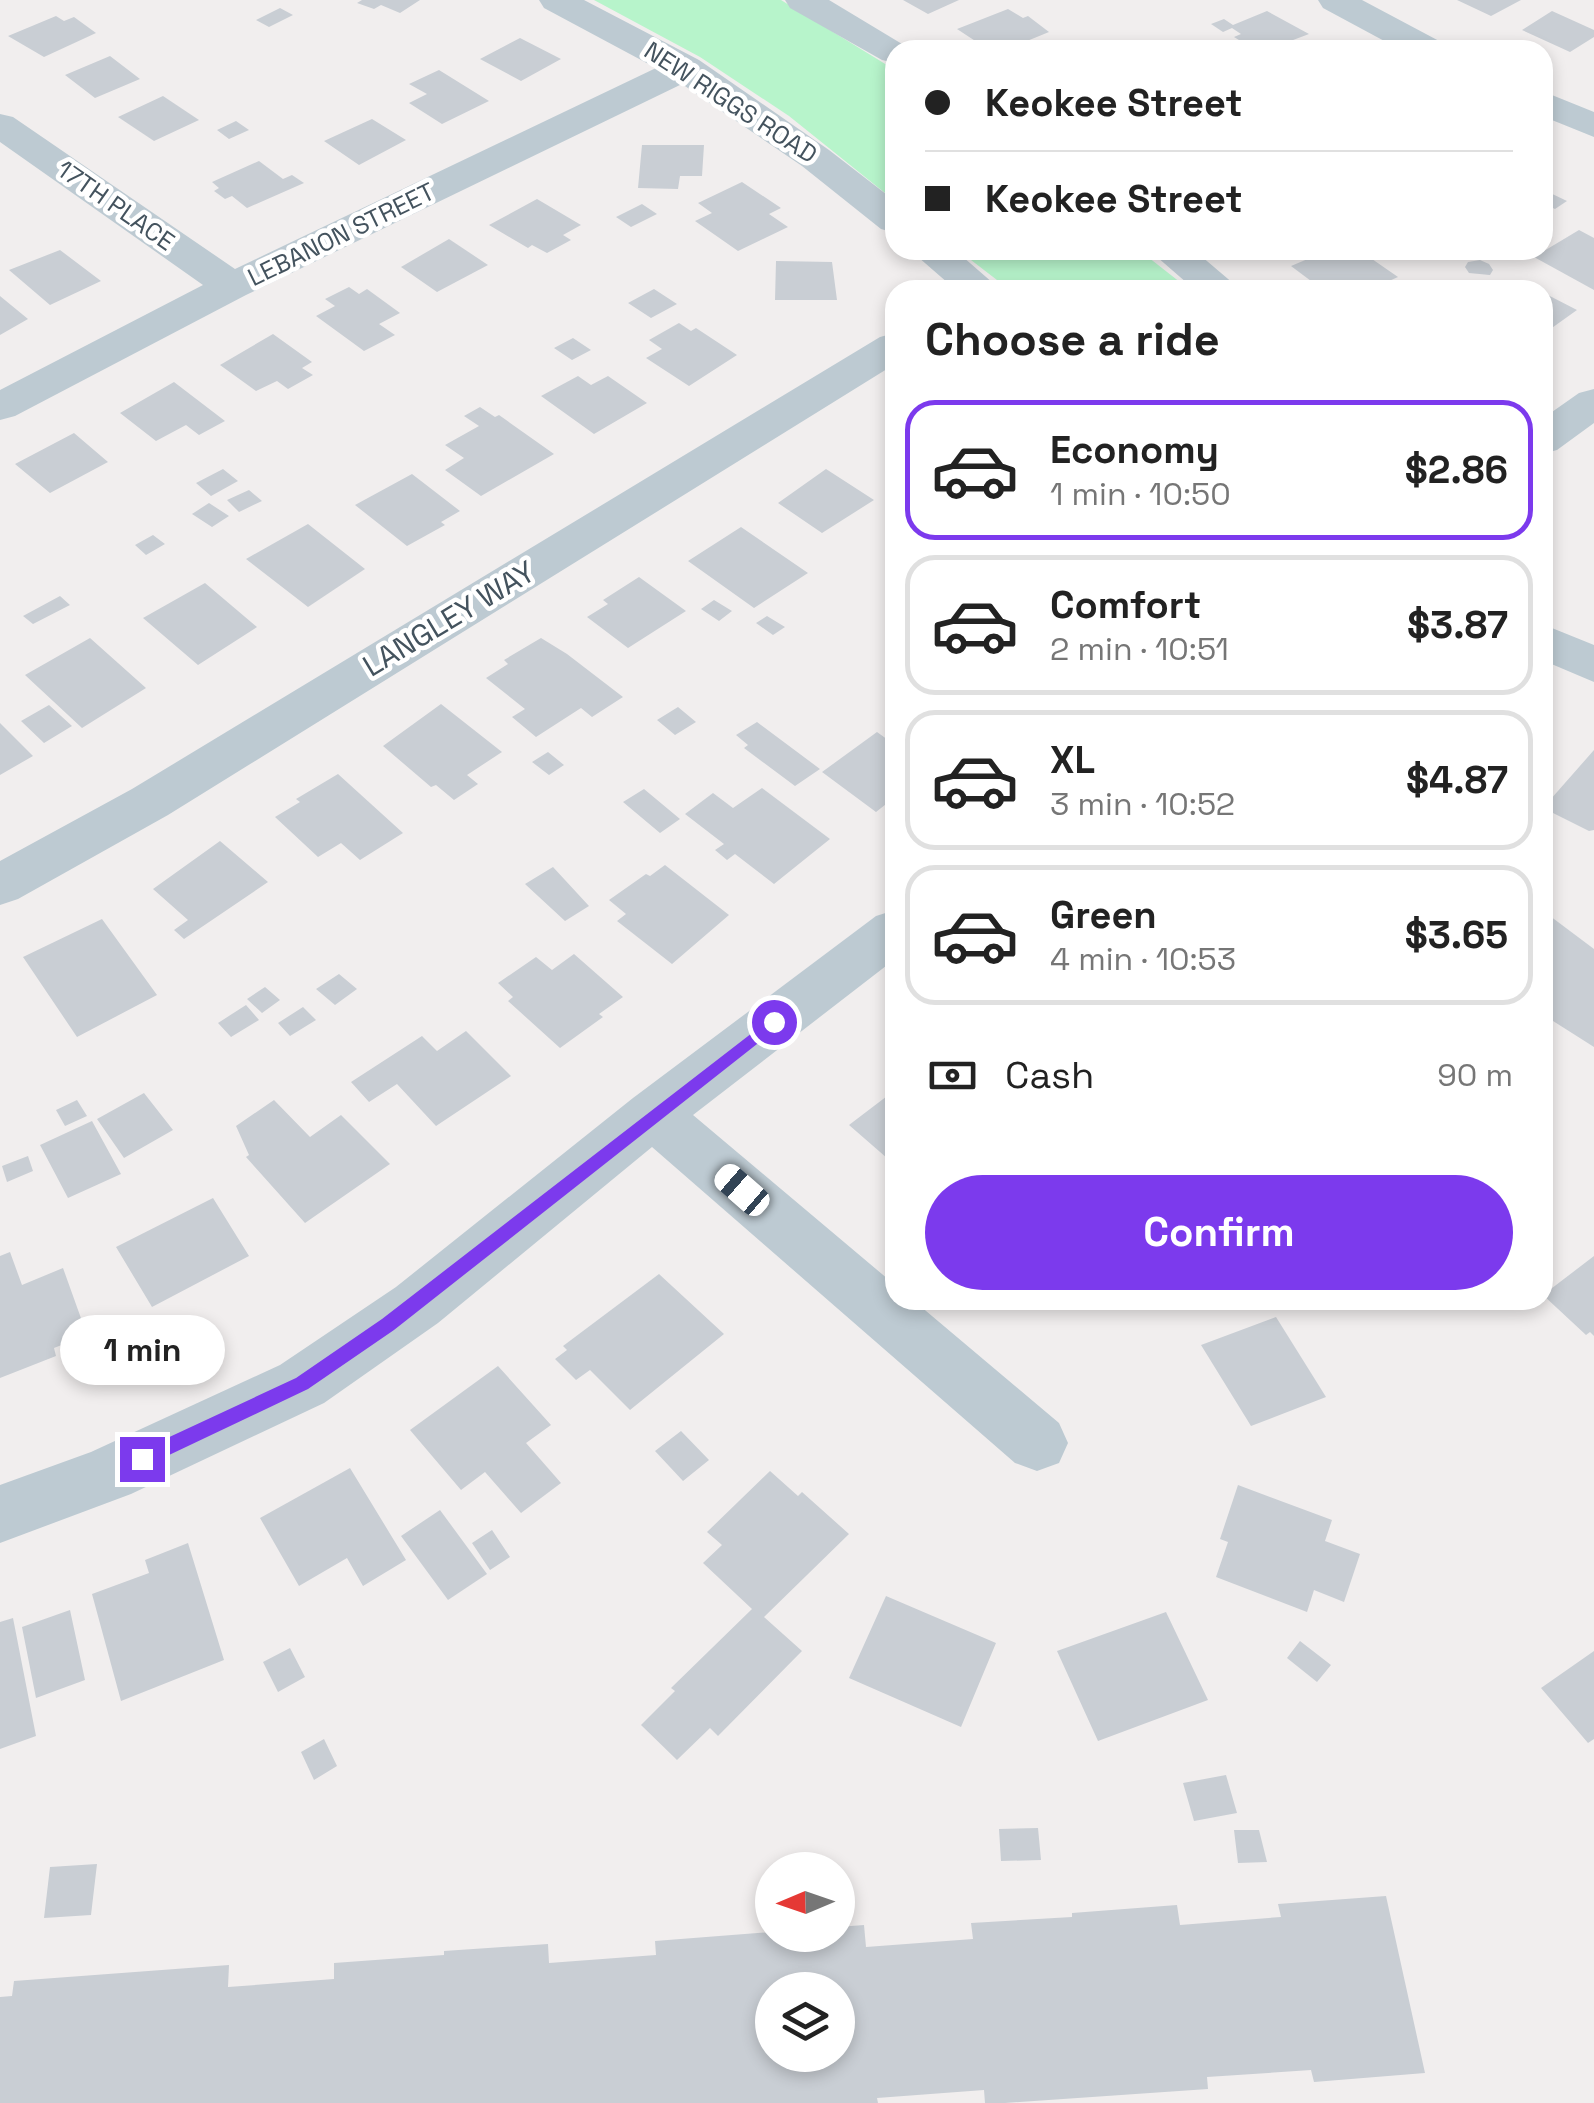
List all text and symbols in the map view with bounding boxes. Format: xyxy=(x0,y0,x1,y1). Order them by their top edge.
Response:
street label: NEW RIGGS ROAD xyxy=(638,34,824,170)
text: Keokee Street xyxy=(985,79,1243,127)
street label: 17TH PLACE xyxy=(51,153,181,257)
street label: LEBANON STREET xyxy=(242,175,440,293)
text: Keokee Street xyxy=(985,175,1243,223)
text: Choose a ride xyxy=(925,311,1220,368)
icon: car xyxy=(930,425,1020,515)
text: Economy xyxy=(1050,426,1219,474)
text: $2.86 xyxy=(1405,446,1508,494)
text: 1 min · 10:50 xyxy=(1050,474,1231,514)
street label: LANGLEY WAY xyxy=(356,552,542,685)
icon: car xyxy=(930,580,1020,670)
text: Comfort xyxy=(1050,581,1201,629)
text: $3.87 xyxy=(1407,601,1508,649)
text: 2 min · 10:51 xyxy=(1050,629,1229,669)
icon: car xyxy=(930,735,1020,825)
text: XL xyxy=(1050,736,1095,784)
text: $4.87 xyxy=(1406,756,1508,804)
text: 3 min · 10:52 xyxy=(1050,784,1235,824)
icon: car xyxy=(930,890,1020,980)
text: Green xyxy=(1050,891,1157,939)
text: $3.65 xyxy=(1405,911,1508,959)
text: 4 min · 10:53 xyxy=(1050,939,1236,979)
route start xyxy=(752,1000,797,1045)
icon: cash xyxy=(925,1048,980,1103)
text: Cash xyxy=(1005,1051,1094,1099)
text: 90 m xyxy=(1437,1055,1513,1095)
car xyxy=(710,1159,774,1221)
button: Confirm xyxy=(925,1175,1513,1290)
callout: 1 min xyxy=(59,1314,224,1384)
text: 1 min xyxy=(103,1330,182,1370)
route end xyxy=(120,1437,165,1482)
north arrow xyxy=(755,1852,855,1952)
map controls xyxy=(755,1852,855,2072)
button: layers xyxy=(755,1972,855,2072)

